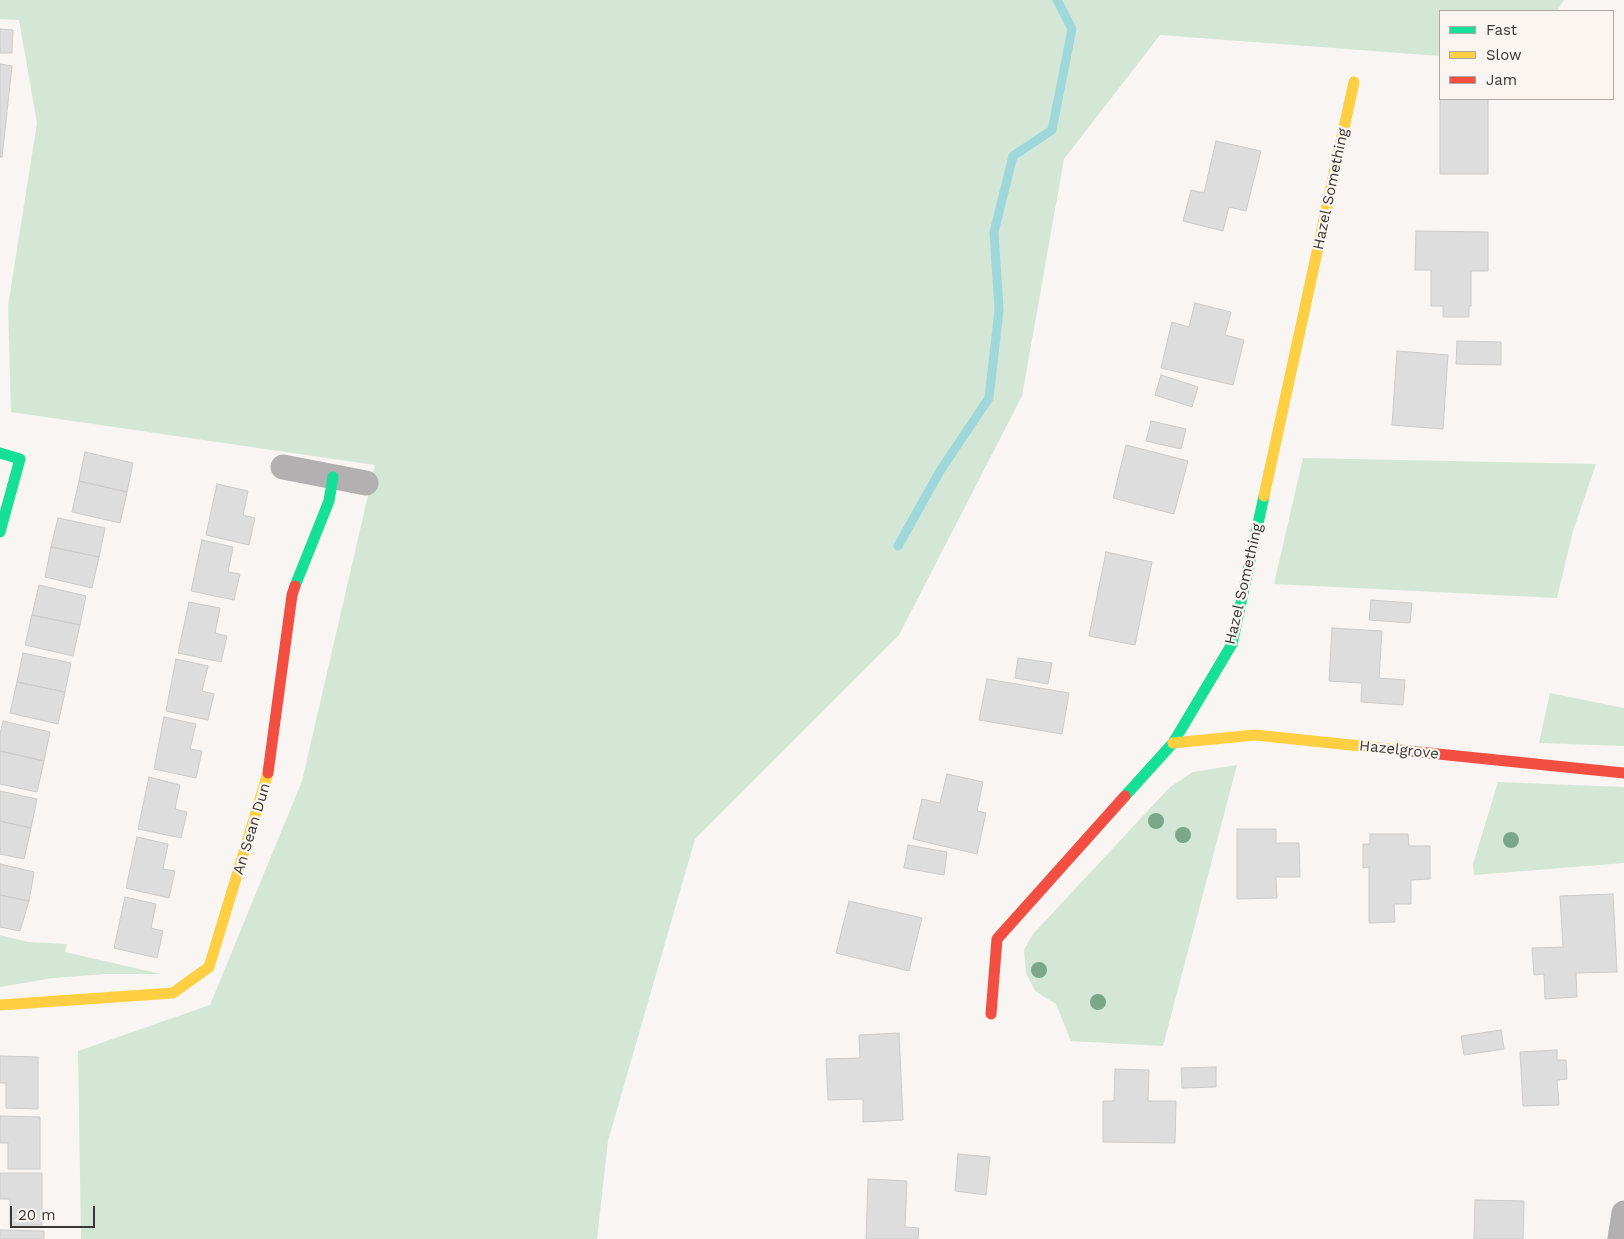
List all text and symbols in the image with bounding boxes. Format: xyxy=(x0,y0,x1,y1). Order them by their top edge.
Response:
legend xyxy=(1439,10,1614,100)
text: Fast xyxy=(1486,21,1517,39)
text: Slow xyxy=(1486,46,1522,64)
text: Jam xyxy=(1486,71,1517,89)
street label: Hazel Something xyxy=(1309,127,1353,251)
street label: Hazel Something xyxy=(1221,522,1267,646)
street label: Hazelgrove xyxy=(1358,737,1440,763)
street label: An Sean Dun xyxy=(230,781,274,877)
scale bar xyxy=(12,1196,98,1228)
text: 20 m xyxy=(18,1206,56,1224)

